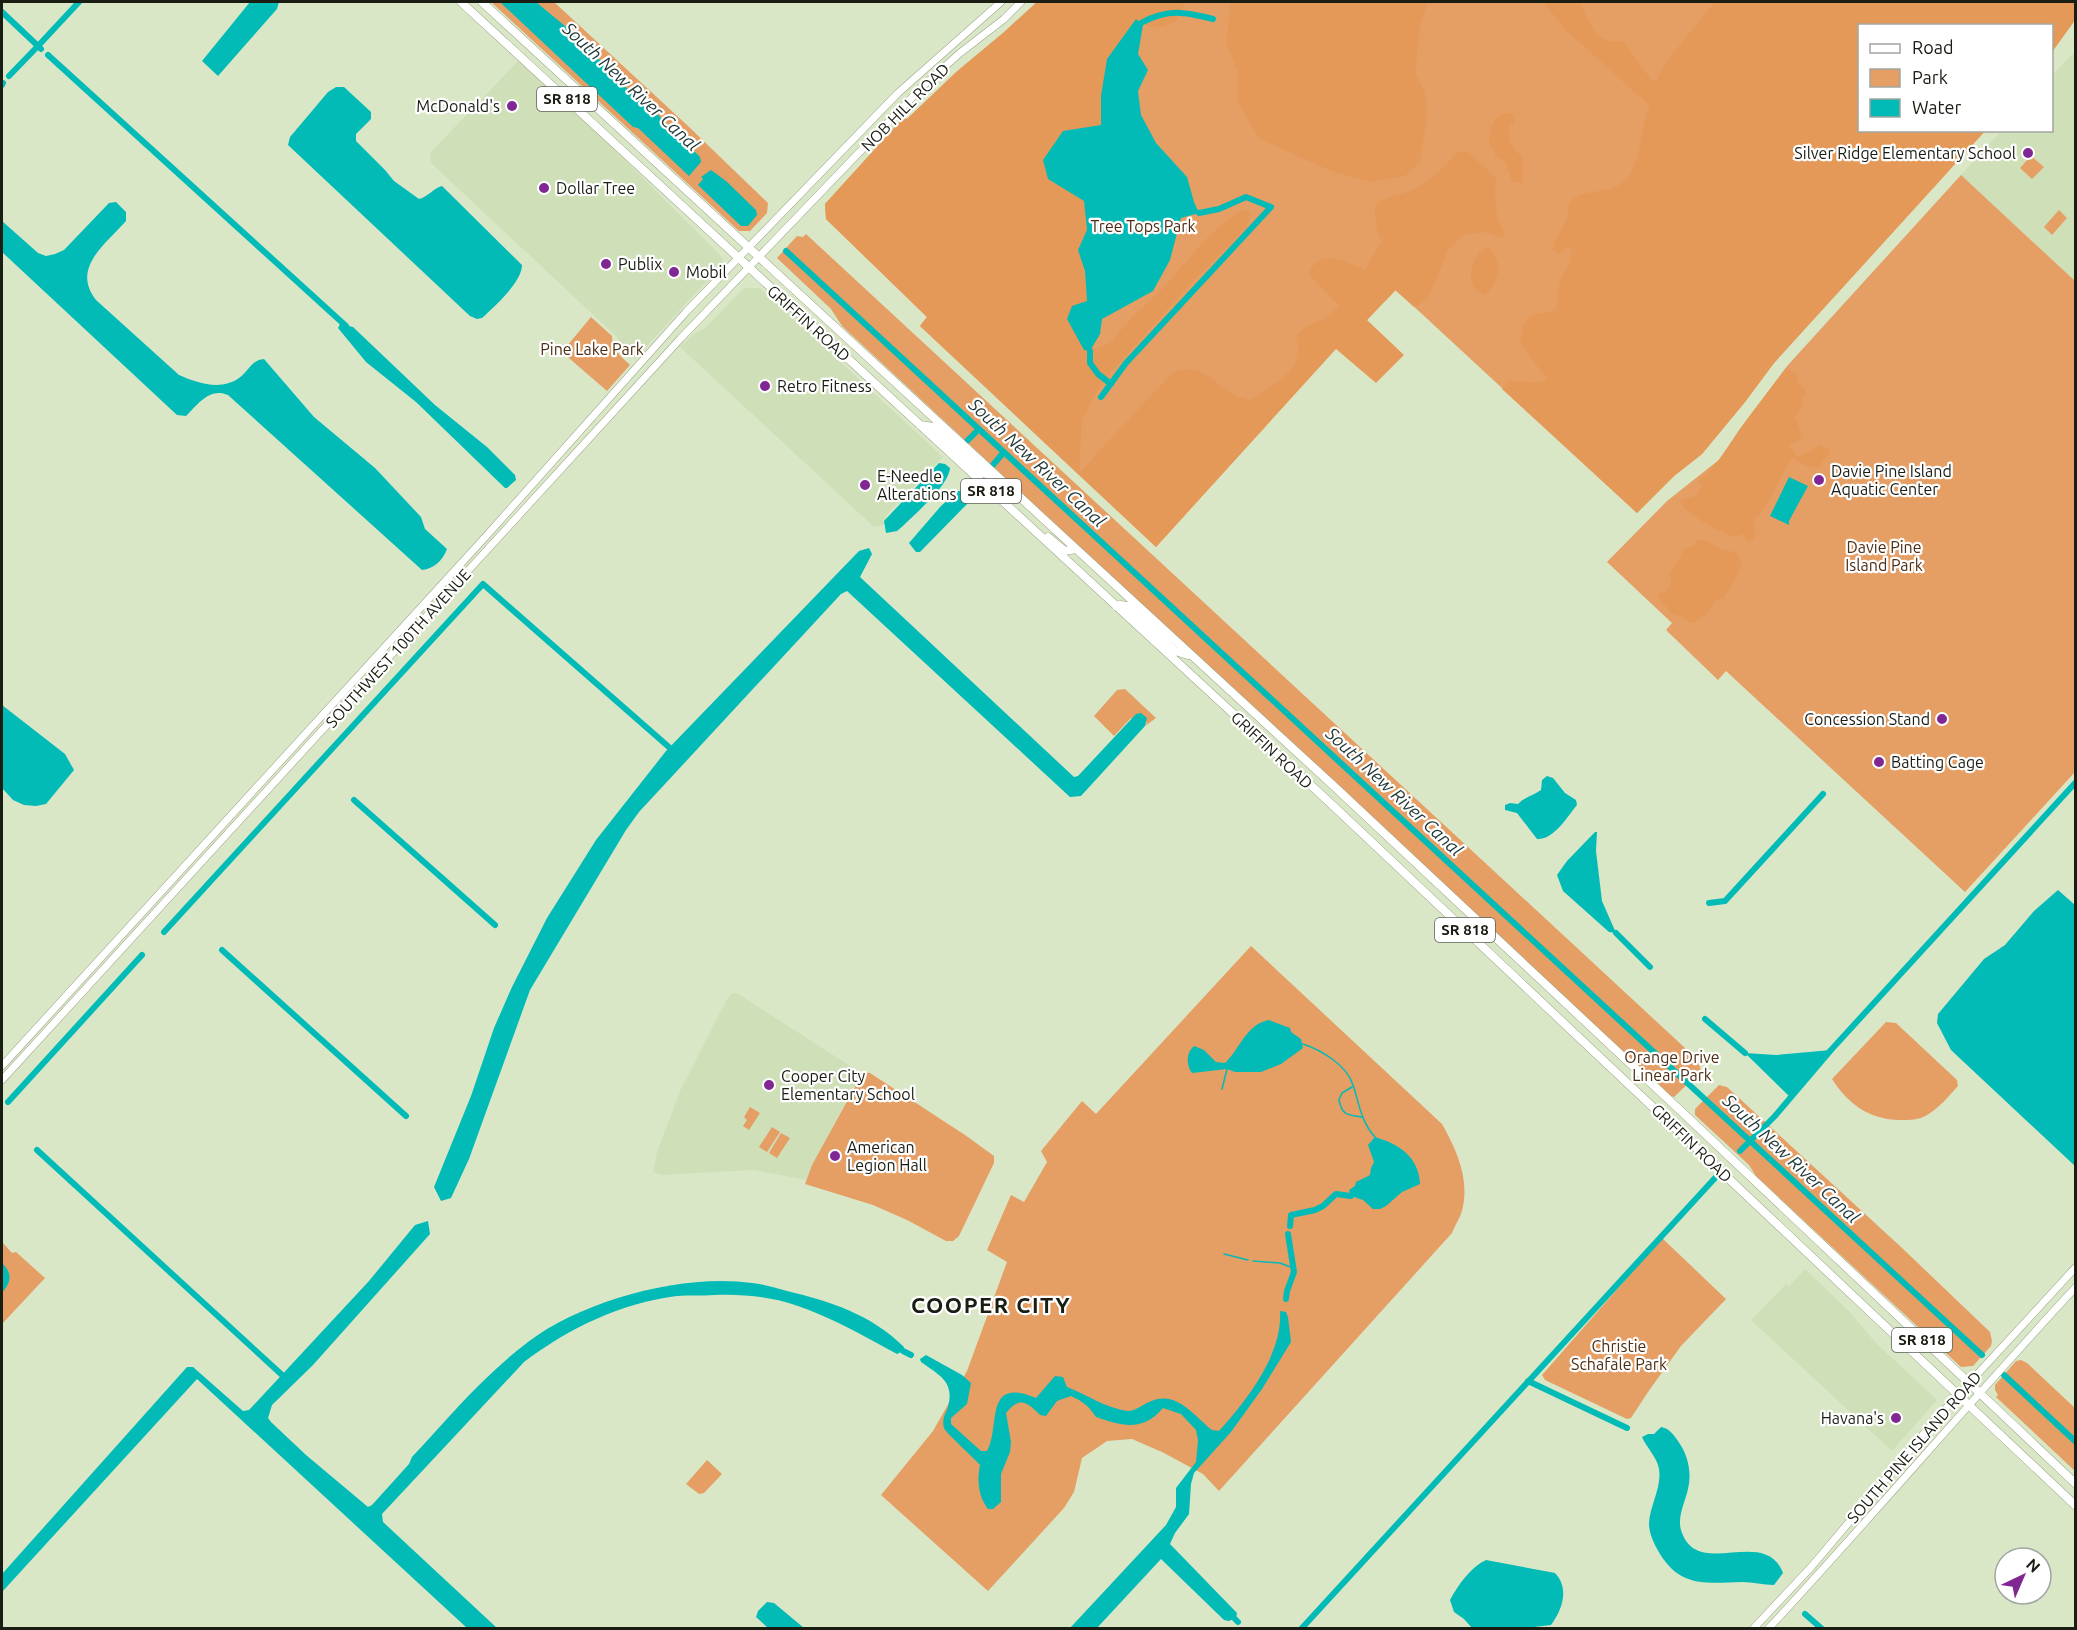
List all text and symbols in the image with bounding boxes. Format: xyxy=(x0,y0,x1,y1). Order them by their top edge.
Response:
water label: South New River Canal xyxy=(559,17,704,155)
legend xyxy=(1858,24,2053,132)
text: Road xyxy=(1912,37,1954,57)
street label: NOB HILL ROAD xyxy=(857,59,953,155)
text: Park xyxy=(1912,67,1948,87)
road number: SR 818 xyxy=(537,87,597,111)
place label: McDonald's xyxy=(416,97,500,115)
text: Water xyxy=(1912,97,1962,117)
marker: McDonald's xyxy=(505,99,519,113)
place label: Silver Ridge Elementary School xyxy=(1794,144,2016,162)
marker: Silver Ridge Elementary School xyxy=(2021,146,2035,160)
place label: Dollar Tree xyxy=(556,179,635,197)
marker: Dollar Tree xyxy=(537,181,551,195)
park label: Tree Tops Park xyxy=(1091,217,1195,235)
place label: Publix xyxy=(618,255,662,273)
marker: Publix xyxy=(599,257,613,271)
place label: Mobil xyxy=(686,263,727,281)
marker: Mobil xyxy=(667,265,681,279)
street label: GRIFFIN ROAD xyxy=(764,281,854,365)
park label: Pine Lake Park xyxy=(540,340,644,358)
place label: Retro Fitness xyxy=(777,377,872,395)
marker: Retro Fitness xyxy=(758,379,772,393)
water label: South New River Canal xyxy=(965,393,1110,531)
place label: Davie Pine Island Aquatic Center xyxy=(1831,462,1952,498)
place label: E-Needle Alterations xyxy=(877,467,957,503)
marker: Davie Pine Island Aquatic Center xyxy=(1812,473,1826,487)
marker: E-Needle Alterations xyxy=(858,478,872,492)
road number: SR 818 xyxy=(961,479,1021,503)
park label: Davie Pine Island Park xyxy=(1845,538,1923,574)
street label: SOUTHWEST 100TH AVENUE xyxy=(322,565,474,731)
street label: GRIFFIN ROAD xyxy=(1228,708,1316,792)
place label: Concession Stand xyxy=(1804,710,1930,728)
marker: Concession Stand xyxy=(1935,712,1949,726)
water label: South New River Canal xyxy=(1322,722,1467,860)
place label: Batting Cage xyxy=(1891,753,1984,771)
marker: Batting Cage xyxy=(1872,755,1886,769)
road number: SR 818 xyxy=(1435,918,1495,942)
park label: Orange Drive Linear Park xyxy=(1624,1048,1720,1084)
place label: Cooper City Elementary School xyxy=(781,1067,915,1103)
marker: Cooper City Elementary School xyxy=(762,1078,776,1092)
water label: South New River Canal xyxy=(1719,1089,1864,1227)
street label: GRIFFIN ROAD xyxy=(1648,1100,1736,1186)
place label: American Legion Hall xyxy=(847,1138,927,1174)
marker: American Legion Hall xyxy=(828,1149,842,1163)
district label: COOPER CITY xyxy=(911,1292,1071,1317)
road number: SR 818 xyxy=(1892,1328,1952,1352)
park label: Christie Schafale Park xyxy=(1571,1337,1667,1373)
street label: SOUTH PINE ISLAND ROAD xyxy=(1843,1368,1985,1526)
place label: Havana's xyxy=(1821,1409,1884,1427)
marker: Havana's xyxy=(1889,1411,1903,1425)
north arrow xyxy=(1993,1546,2053,1606)
text: N xyxy=(2023,1555,2044,1576)

